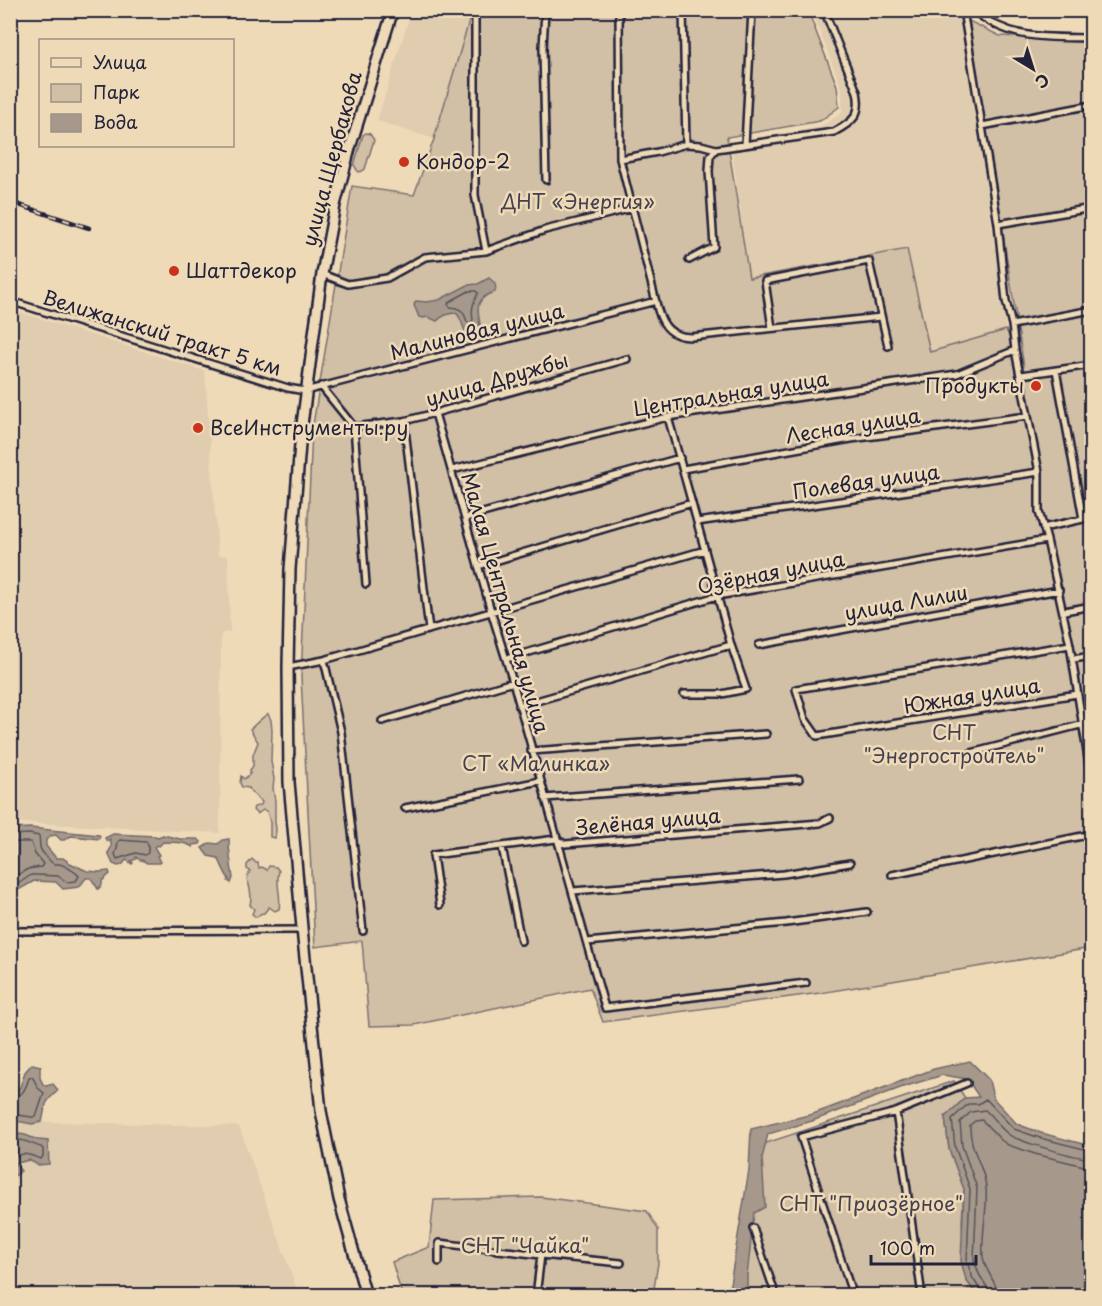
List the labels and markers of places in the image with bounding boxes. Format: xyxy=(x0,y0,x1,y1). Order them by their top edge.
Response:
place label: Кондор-2 xyxy=(416,146,510,176)
marker: Кондор-2 xyxy=(397,155,411,169)
place label: Шаттдекор xyxy=(186,255,297,285)
marker: Шаттдекор xyxy=(167,264,181,278)
place label: Продукты xyxy=(925,370,1024,400)
marker: Продукты xyxy=(1029,379,1043,393)
place label: ВсеИнструменты.ру xyxy=(210,412,408,442)
marker: ВсеИнструменты.ру xyxy=(191,421,205,435)

